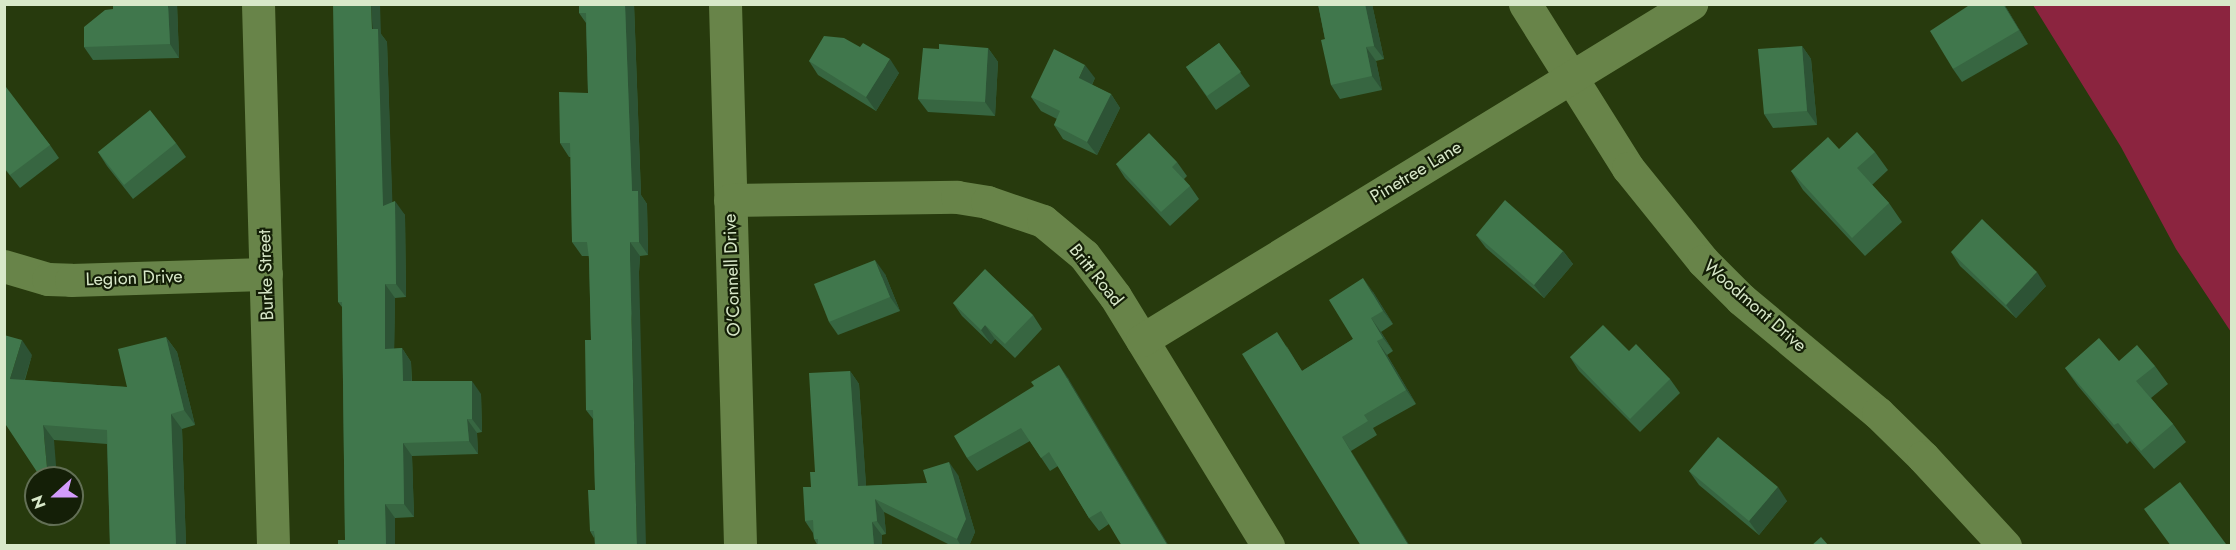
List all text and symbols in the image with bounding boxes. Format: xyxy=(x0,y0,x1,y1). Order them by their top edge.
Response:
street label: Pinetree Lane xyxy=(1366,136,1466,208)
street label: O'Connell Drive xyxy=(719,213,745,337)
street label: Burke Street xyxy=(254,229,278,321)
street label: Britt Road xyxy=(1064,240,1128,310)
street label: Woodmont Drive xyxy=(1699,255,1811,357)
street label: Legion Drive xyxy=(85,266,183,290)
north arrow xyxy=(24,466,84,526)
text: N xyxy=(26,492,52,512)

